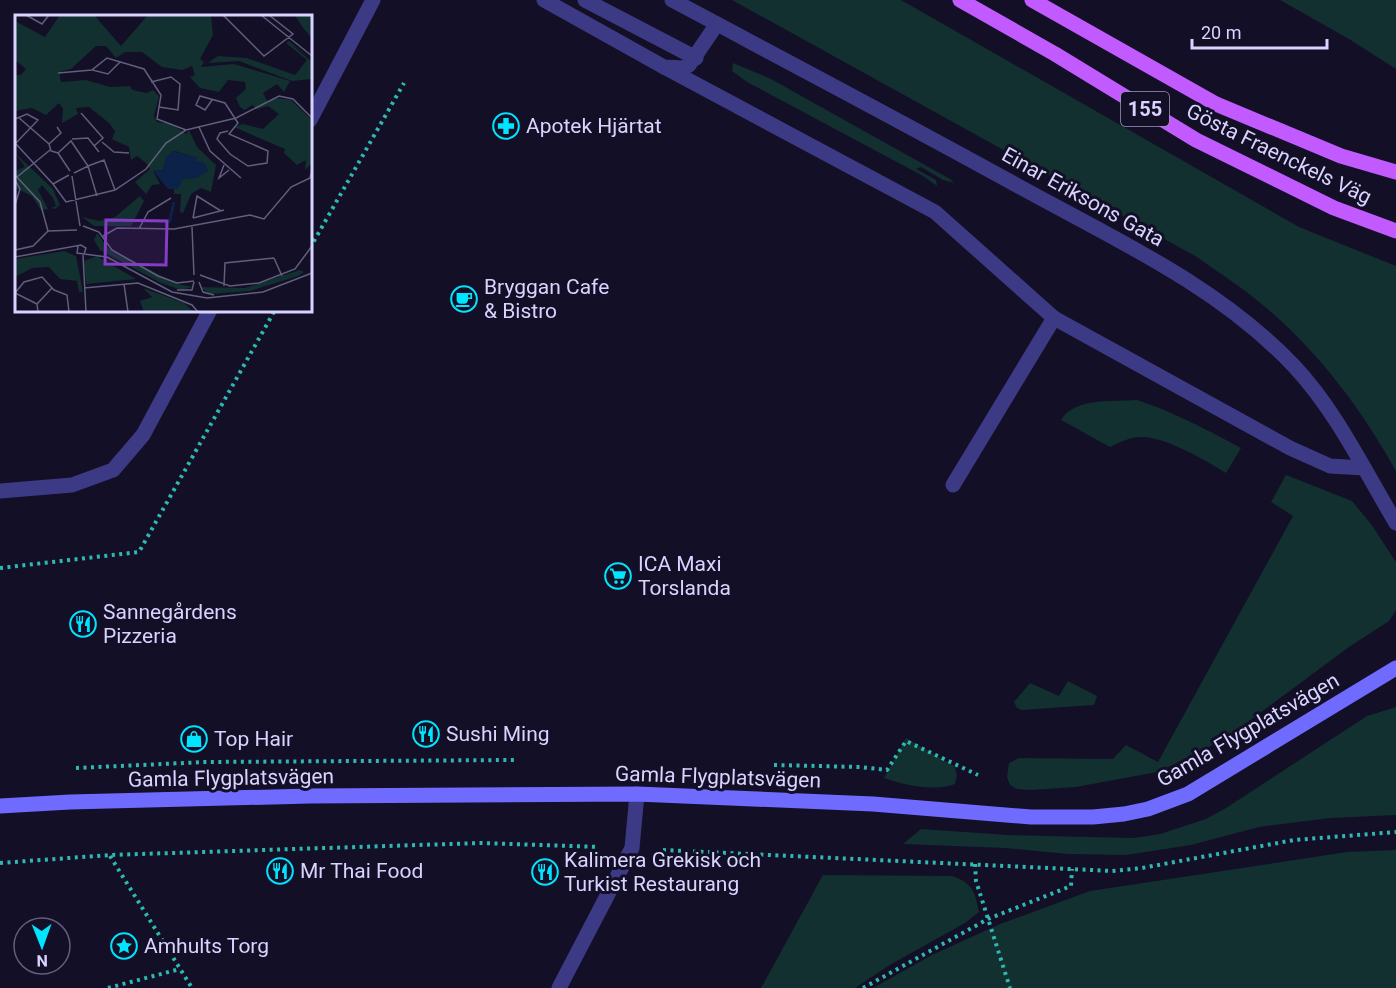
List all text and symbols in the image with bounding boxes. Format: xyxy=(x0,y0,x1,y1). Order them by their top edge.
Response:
scale bar xyxy=(1192,12,1327,50)
inset map xyxy=(15,15,312,312)
text: 20 m xyxy=(1201,22,1241,43)
road number: 155 xyxy=(1121,92,1169,126)
street label: Gösta Fraenckels Väg xyxy=(1183,99,1375,209)
pharmacy icon: Apotek Hjärtat xyxy=(491,111,521,141)
place label: Apotek Hjärtat xyxy=(526,114,662,138)
street label: Einar Eriksons Gata xyxy=(998,142,1168,252)
place label: Bryggan Cafe & Bistro xyxy=(484,275,609,323)
cafe icon: Bryggan Cafe & Bistro xyxy=(449,284,479,314)
place label: ICA Maxi Torslanda xyxy=(638,552,731,600)
supermarket icon: ICA Maxi Torslanda xyxy=(603,561,633,591)
place label: Sannegårdens Pizzeria xyxy=(103,600,237,648)
restaurant icon: Sannegårdens Pizzeria xyxy=(68,609,98,639)
street label: Gamla Flygplatsvägen xyxy=(1153,668,1343,792)
restaurant icon: Sushi Ming xyxy=(411,719,441,749)
place label: Sushi Ming xyxy=(446,722,550,746)
shop icon: Top Hair xyxy=(179,724,209,754)
place label: Top Hair xyxy=(214,727,293,751)
street label: Gamla Flygplatsvägen xyxy=(615,761,821,793)
street label: Gamla Flygplatsvägen xyxy=(128,764,334,792)
place label: Kalimera Grekisk och Turkist Restaurang xyxy=(564,848,761,896)
restaurant icon: Mr Thai Food xyxy=(265,856,295,886)
restaurant icon: Kalimera Grekisk och Turkist Restaurang xyxy=(530,857,560,887)
place label: Mr Thai Food xyxy=(300,859,423,883)
north arrow xyxy=(12,916,72,976)
place icon: Amhults Torg xyxy=(109,931,139,961)
place label: Amhults Torg xyxy=(144,934,269,958)
text: N xyxy=(36,951,48,970)

